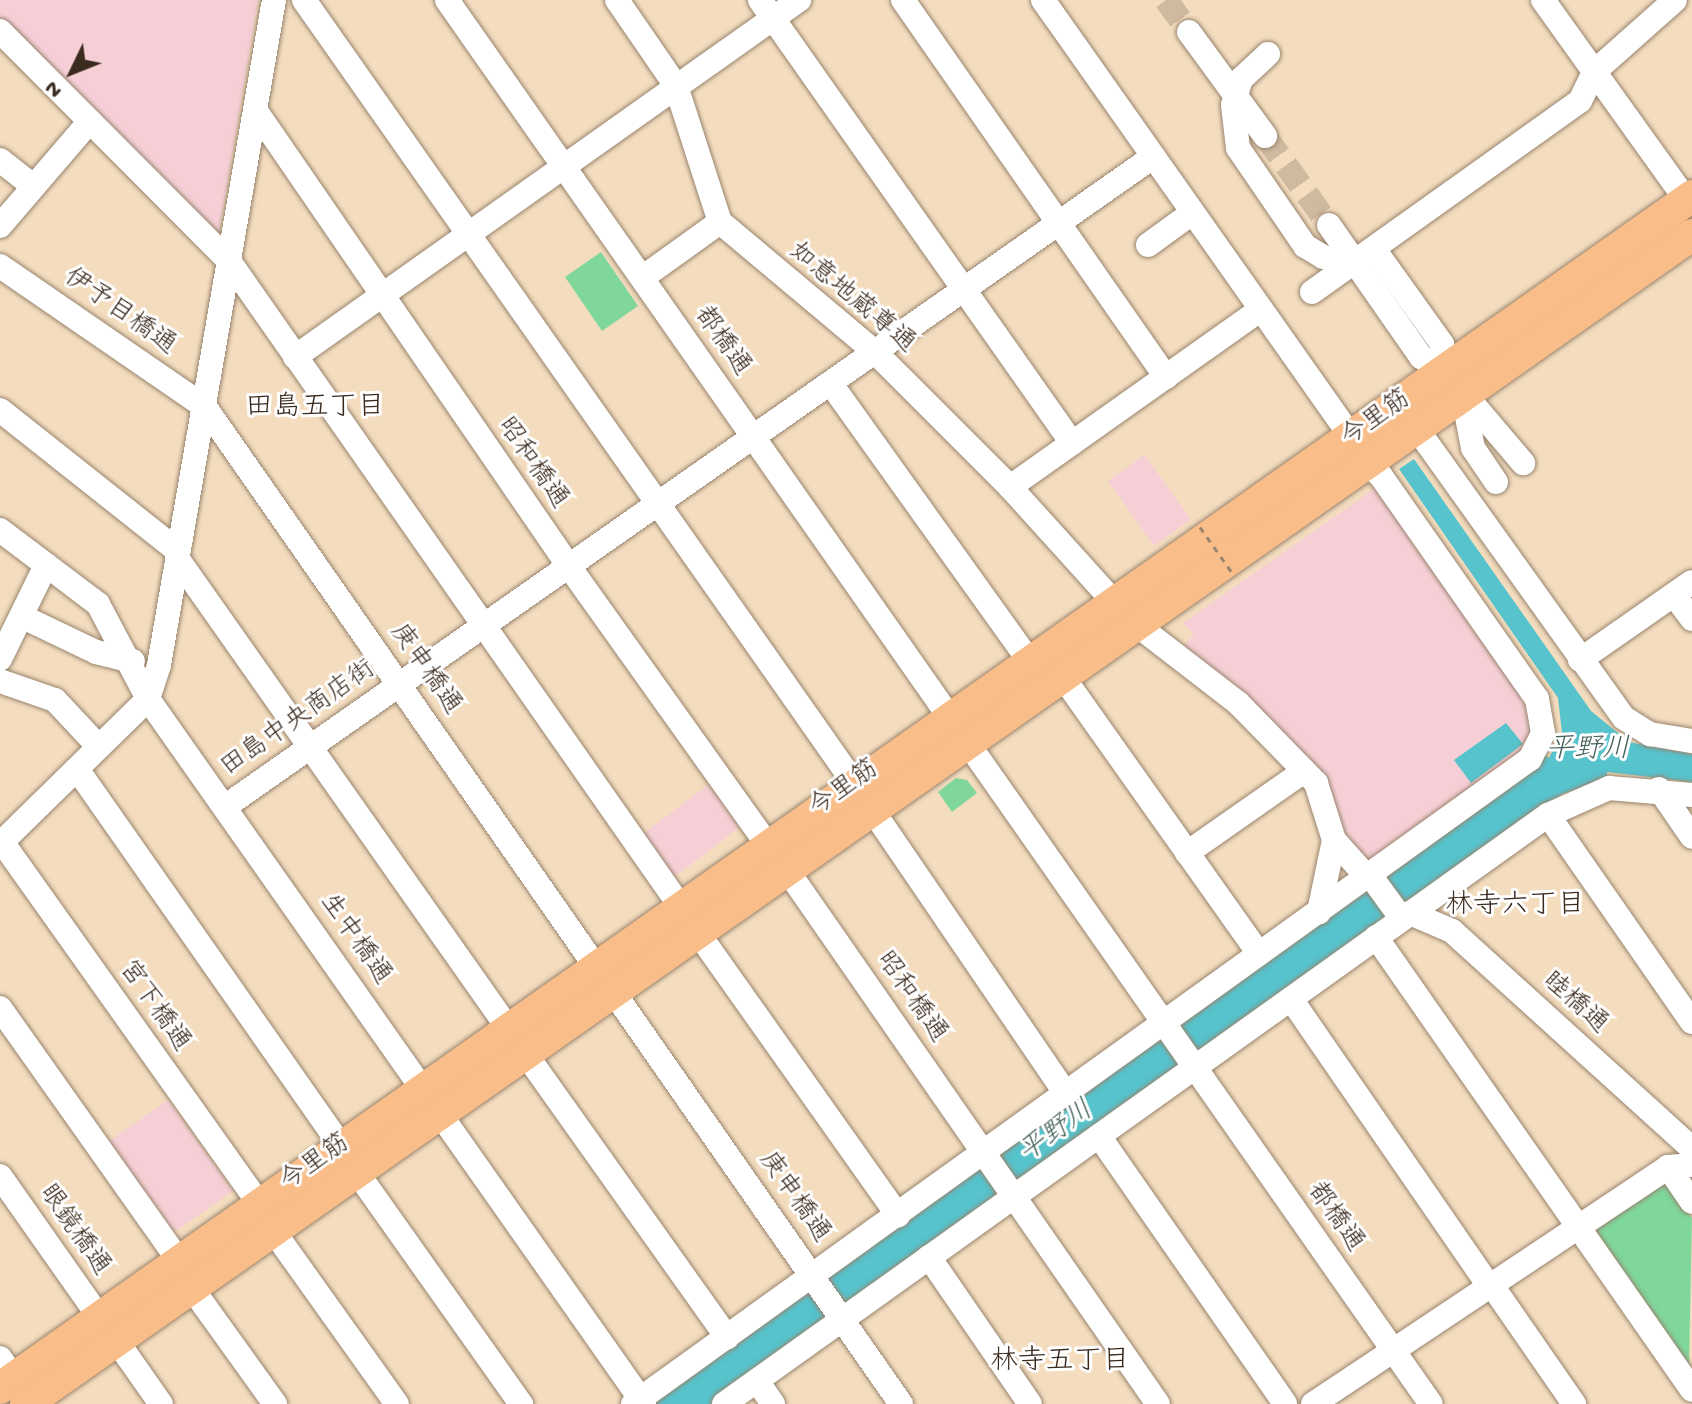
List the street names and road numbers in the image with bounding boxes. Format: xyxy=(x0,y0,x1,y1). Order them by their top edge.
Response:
street label: 如意地蔵尊通 xyxy=(781,237,921,361)
street label: 伊予目橋通 xyxy=(57,263,181,363)
street label: 都橋通 xyxy=(686,301,756,383)
street label: 今里筋 xyxy=(1336,385,1418,455)
street label: 昭和橋通 xyxy=(488,412,574,516)
street label: 庚申橋通 xyxy=(381,618,467,722)
street label: 田島中央商店街 xyxy=(216,655,382,785)
street label: 今里筋 xyxy=(804,755,886,825)
street label: 生中橋通 xyxy=(311,888,397,992)
street label: 昭和橋通 xyxy=(867,946,953,1050)
street label: 宮下橋通 xyxy=(110,955,196,1059)
street label: 睦橋通 xyxy=(1535,966,1613,1042)
street label: 今里筋 xyxy=(275,1129,357,1199)
street label: 庚申橋通 xyxy=(750,1146,836,1250)
street label: 都橋通 xyxy=(1299,1177,1369,1259)
street label: 眼鏡橋通 xyxy=(30,1179,116,1283)

